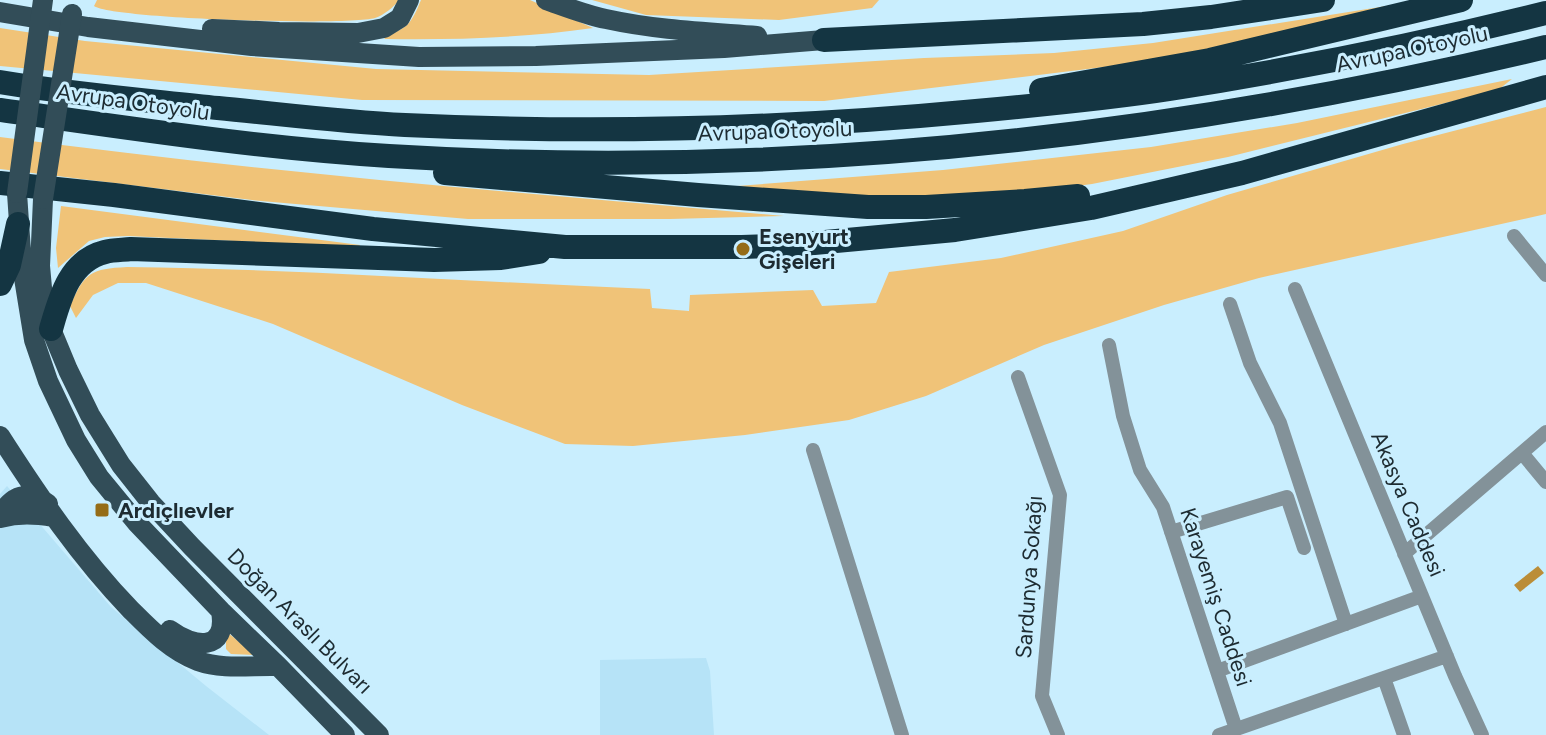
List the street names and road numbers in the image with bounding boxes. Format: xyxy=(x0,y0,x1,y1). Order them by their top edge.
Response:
street label: Avrupa Otoyolu xyxy=(1334,20,1490,78)
street label: Avrupa Otoyolu xyxy=(55,78,211,126)
street label: Avrupa Otoyolu xyxy=(697,115,853,147)
street label: Akasya Caddesi xyxy=(1365,427,1451,581)
street label: Sardunya Sokağı xyxy=(1010,495,1048,659)
street label: Karayemiş Caddesi xyxy=(1174,504,1258,690)
street label: Doğan Araslı Bulvarı xyxy=(222,543,378,699)

